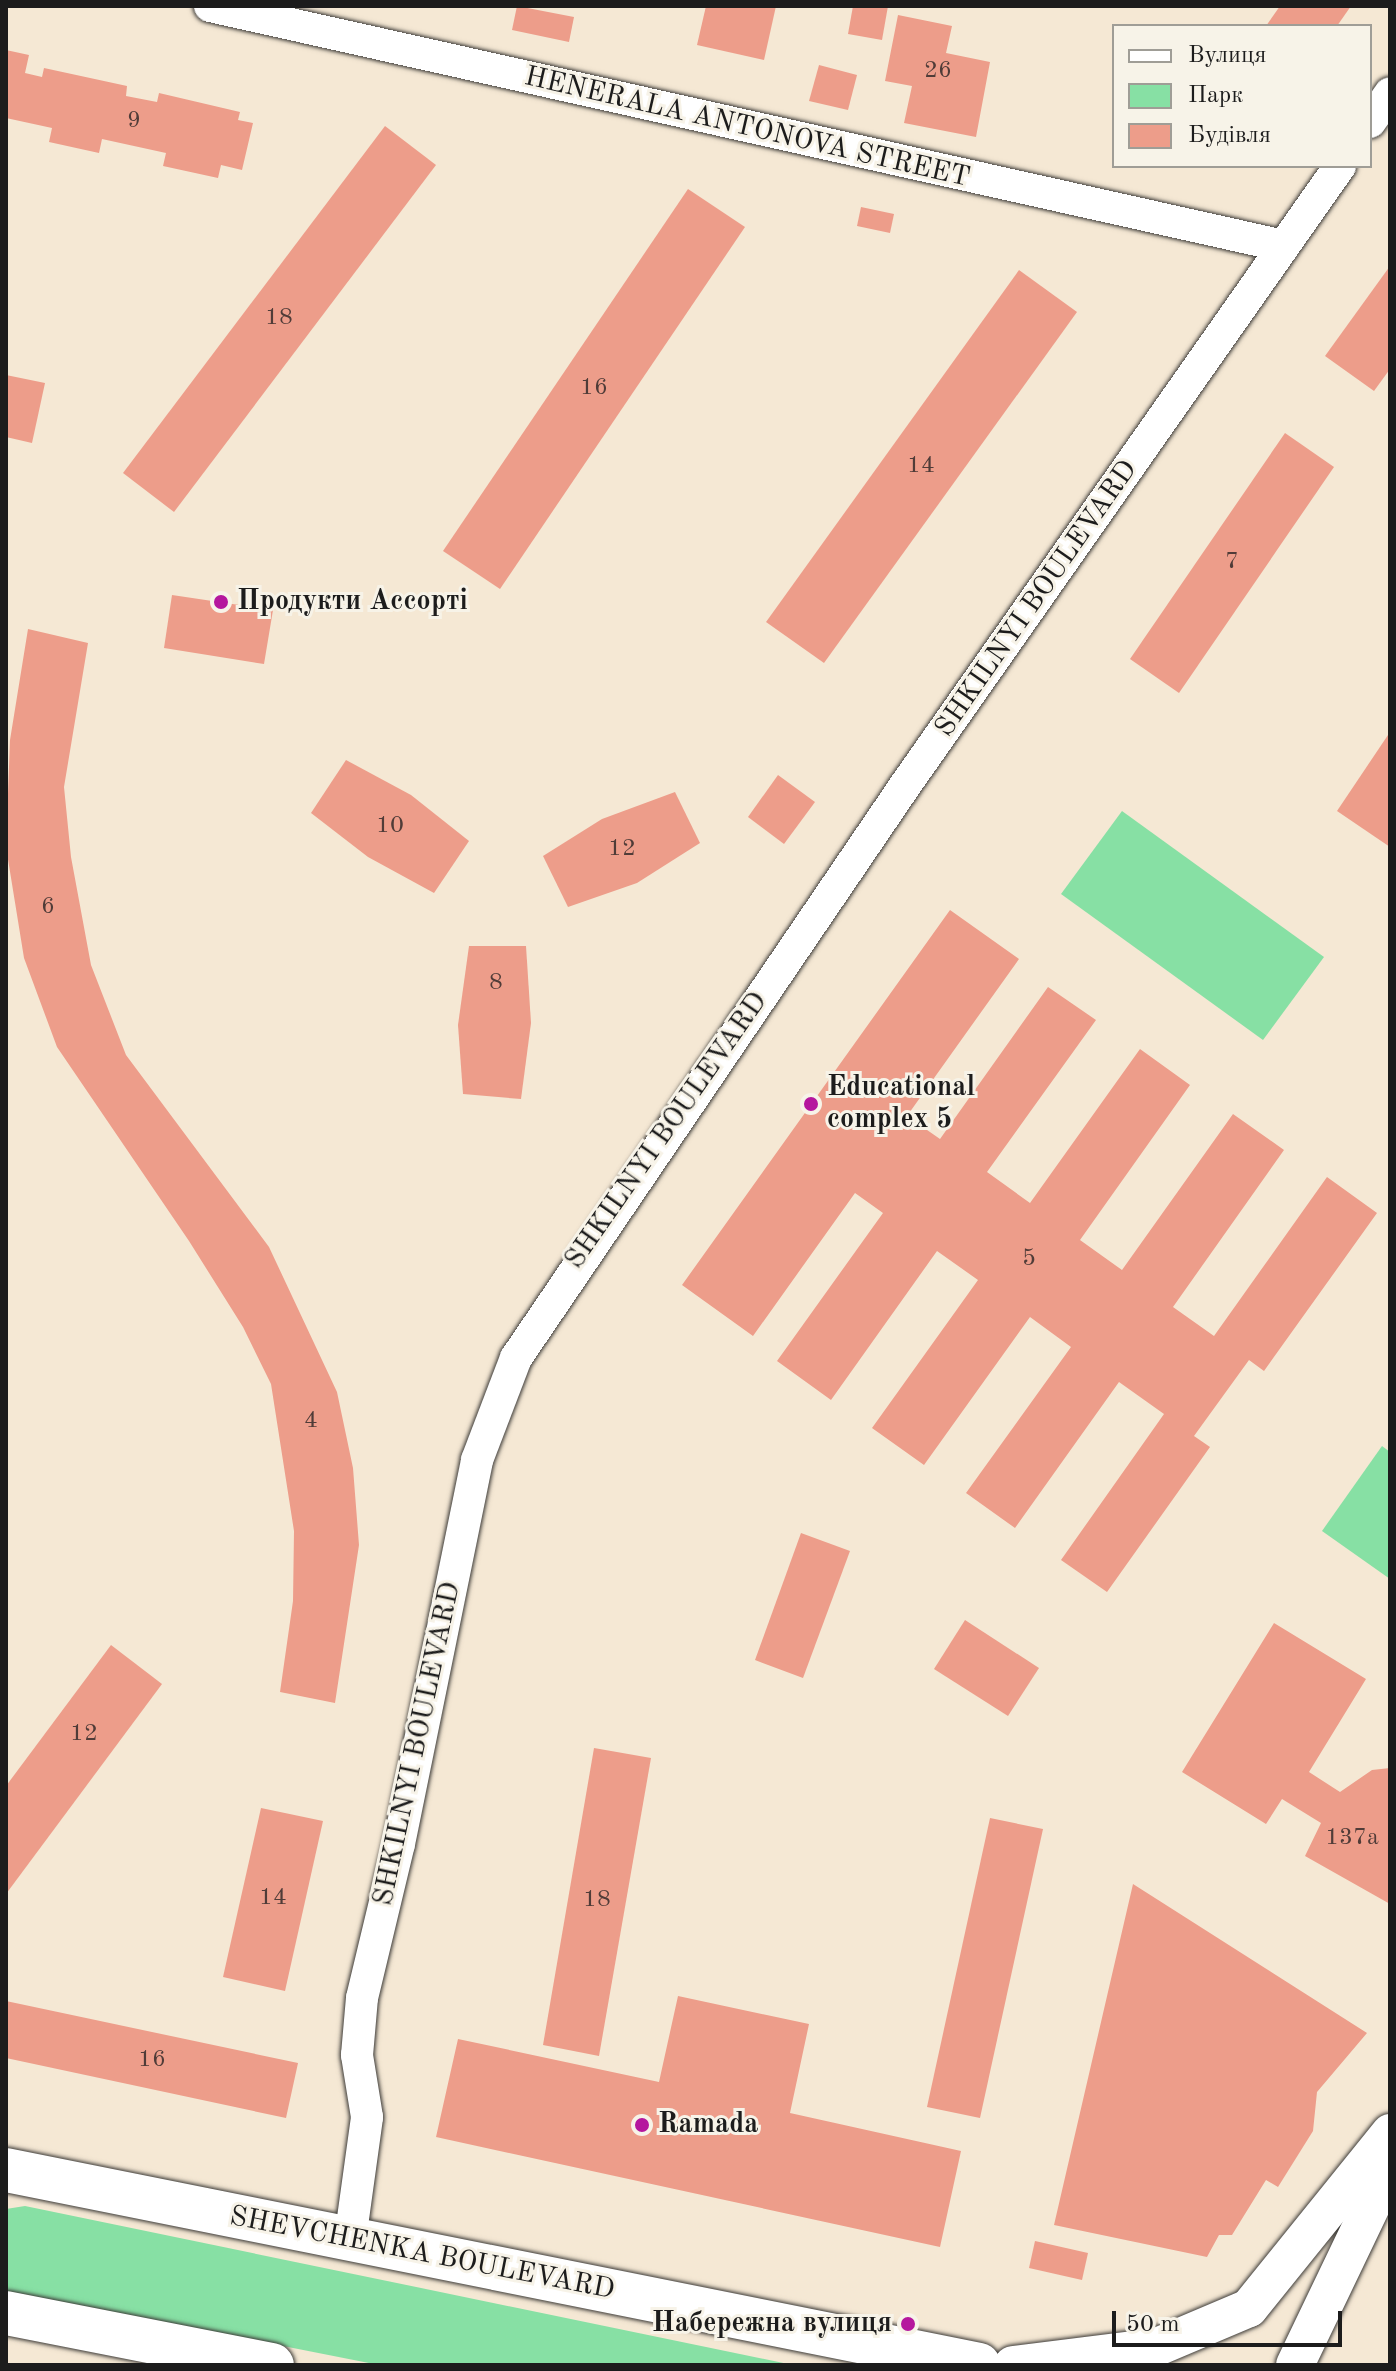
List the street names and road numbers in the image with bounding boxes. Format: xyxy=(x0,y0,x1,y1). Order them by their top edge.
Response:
street label: HENERALA ANTONOVA STREET xyxy=(521,60,973,196)
street label: SHKILNYI BOULEVARD xyxy=(929,454,1145,744)
street label: SHKILNYI BOULEVARD xyxy=(559,986,775,1276)
street label: SHKILNYI BOULEVARD xyxy=(367,1579,469,1909)
street label: SHEVCHENKA BOULEVARD xyxy=(227,2200,617,2308)

